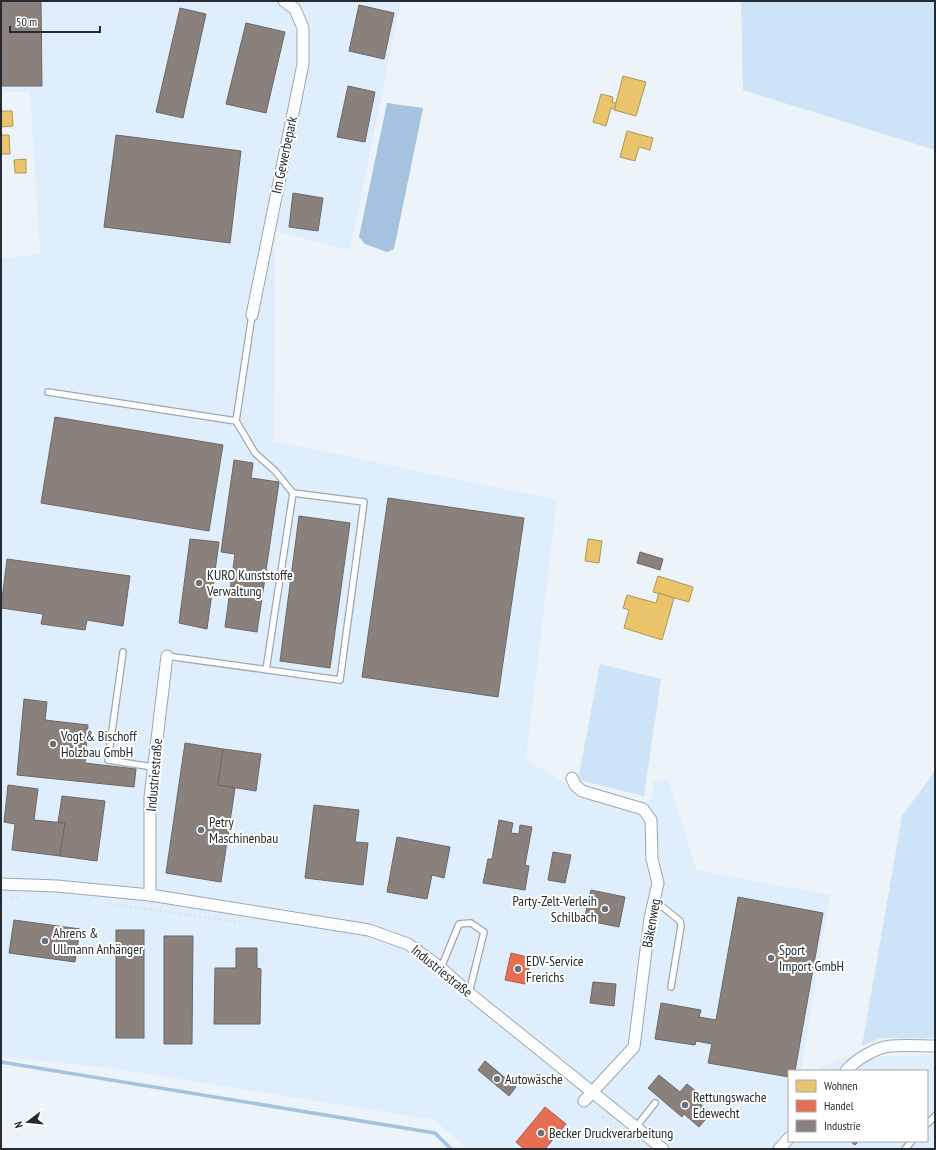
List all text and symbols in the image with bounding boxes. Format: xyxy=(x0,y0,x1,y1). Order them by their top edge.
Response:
scale bar xyxy=(10,8,100,34)
text: 50 m xyxy=(16,14,37,29)
street label: Im Gewerbepark xyxy=(267,114,301,195)
place label: KURO Kunststoffe Verwaltung xyxy=(206,566,293,600)
marker: KURO Kunststoffe Verwaltung xyxy=(194,578,204,588)
place label: Vogt & Bischoff Holzbau GmbH xyxy=(60,727,137,761)
street label: Industriestraße xyxy=(142,737,166,812)
marker: Vogt & Bischoff Holzbau GmbH xyxy=(48,739,58,749)
place label: Petry Maschinenbau xyxy=(209,813,278,847)
marker: Petry Maschinenbau xyxy=(196,825,206,835)
place label: Party-Zelt-Verleih Schilbach xyxy=(512,892,597,926)
street label: Bäkenweg xyxy=(638,897,664,949)
marker: Party-Zelt-Verleih Schilbach xyxy=(600,904,610,914)
place label: Ahrens & Ullmann Anhänger xyxy=(53,924,143,958)
marker: Ahrens & Ullmann Anhänger xyxy=(40,936,50,946)
street label: Industriestraße xyxy=(408,941,476,1001)
place label: Sport Import GmbH xyxy=(779,941,844,975)
place label: EDV-Service Frerichs xyxy=(526,952,584,986)
marker: Sport Import GmbH xyxy=(766,953,776,963)
marker: EDV-Service Frerichs xyxy=(513,964,523,974)
place label: Autowäsche xyxy=(505,1070,563,1088)
legend xyxy=(788,1070,928,1142)
marker: Autowäsche xyxy=(492,1074,502,1084)
text: Wohnen xyxy=(824,1078,858,1093)
place label: Rettungswache Edewecht xyxy=(693,1088,767,1122)
text: Handel xyxy=(824,1098,854,1113)
marker: Rettungswache Edewecht xyxy=(680,1100,690,1110)
north arrow xyxy=(8,1102,48,1142)
text: Industrie xyxy=(824,1118,861,1133)
text: N xyxy=(11,1120,26,1130)
place label: Becker Druckverarbeitung xyxy=(549,1124,673,1142)
marker: Becker Druckverarbeitung xyxy=(536,1128,546,1138)

